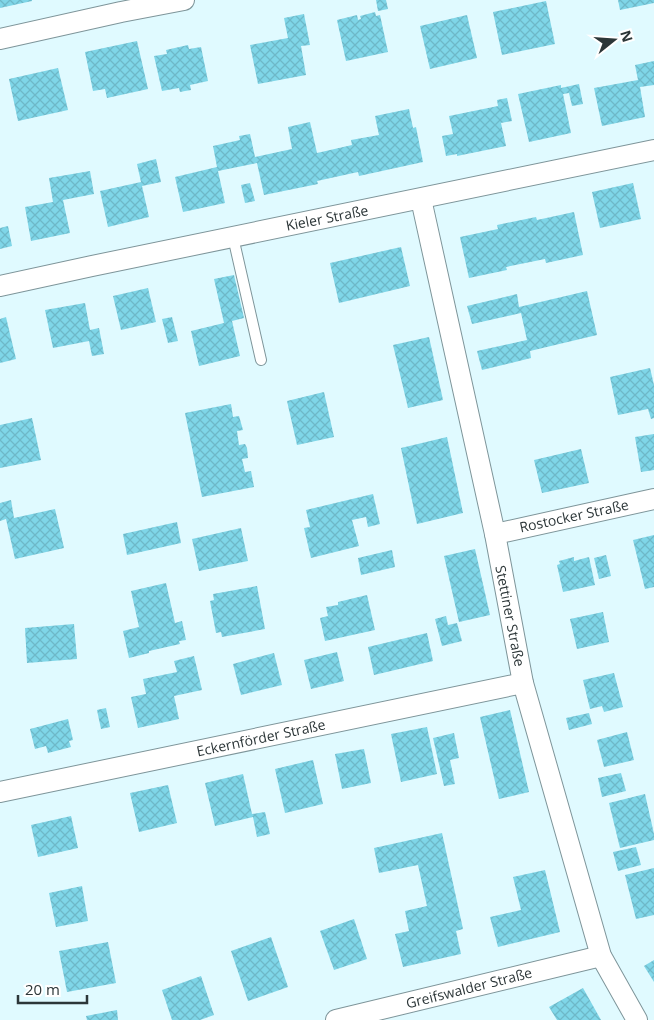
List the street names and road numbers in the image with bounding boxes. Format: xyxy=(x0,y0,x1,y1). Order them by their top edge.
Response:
street label: Kieler Straße xyxy=(284,200,370,235)
street label: Rostocker Straße xyxy=(518,495,630,536)
street label: Stettiner Straße xyxy=(491,564,530,668)
street label: Eckernförder Straße xyxy=(195,715,327,760)
street label: Greifswalder Straße xyxy=(404,963,534,1012)

